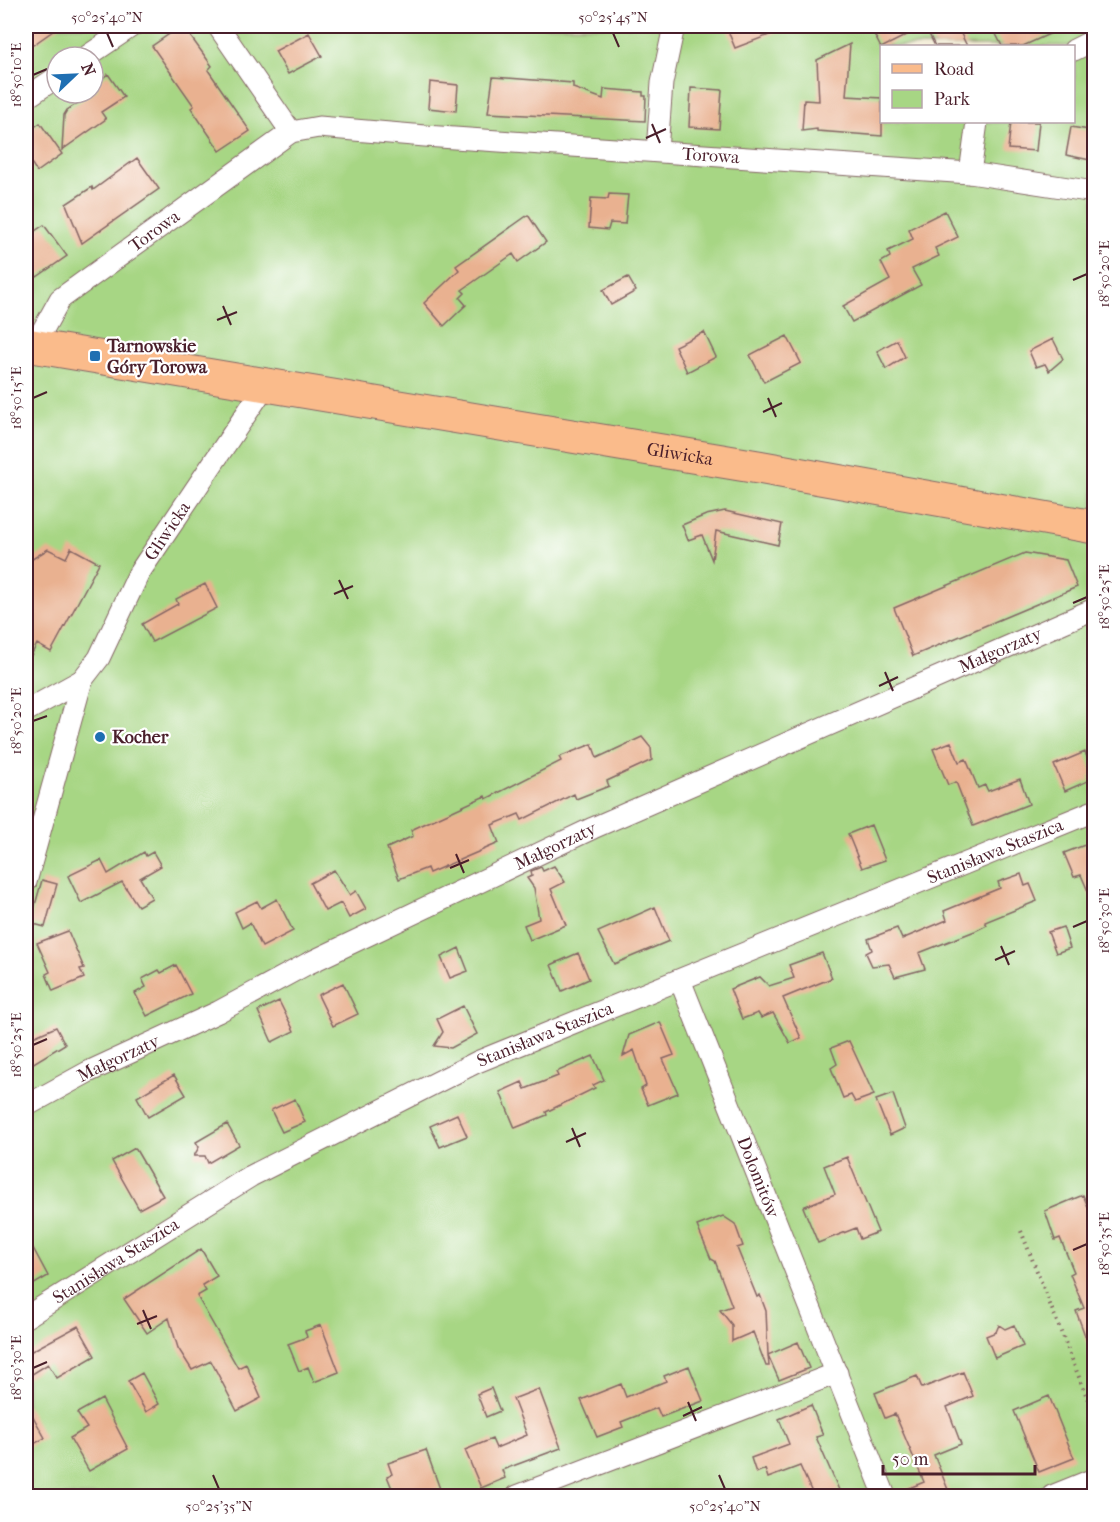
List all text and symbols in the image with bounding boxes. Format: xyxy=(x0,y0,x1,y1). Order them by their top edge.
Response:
text: 50°25'40"N xyxy=(71,8,144,26)
text: 50°25'45"N xyxy=(578,8,648,26)
text: 18°50'10"E xyxy=(7,43,25,107)
north arrow xyxy=(45,45,105,105)
legend xyxy=(880,45,1075,123)
text: Road xyxy=(934,59,974,80)
text: N xyxy=(77,60,100,79)
text: Park xyxy=(934,89,971,110)
street label: Torowa xyxy=(681,143,741,168)
street label: Torowa xyxy=(125,205,184,256)
text: 18°50'20"E xyxy=(1095,240,1113,308)
place label: Tarnowskie Góry Torowa xyxy=(106,336,208,378)
marker: Tarnowskie Góry Torowa xyxy=(88,349,102,363)
text: 18°50'15"E xyxy=(7,366,25,430)
street label: Gliwicka xyxy=(645,438,715,470)
street label: Gliwicka xyxy=(140,497,195,565)
text: 18°50'25"E xyxy=(1095,564,1113,630)
street label: Małgorzaty xyxy=(955,622,1046,677)
text: 18°50'20"E xyxy=(7,687,25,755)
place label: Kocher xyxy=(112,727,169,748)
marker: Kocher xyxy=(93,730,107,744)
street label: Stanisława Staszica xyxy=(924,814,1067,888)
street label: Małgorzaty xyxy=(511,817,601,874)
text: 18°50'30"E xyxy=(1095,888,1113,954)
street label: Stanisława Staszica xyxy=(474,997,617,1071)
text: 18°50'25"E xyxy=(7,1012,25,1078)
street label: Małgorzaty xyxy=(73,1029,164,1086)
street label: Dolomitów xyxy=(733,1133,784,1221)
text: 18°50'35"E xyxy=(1095,1212,1113,1276)
street label: Stanisława Staszica xyxy=(49,1213,183,1308)
text: 18°50'30"E xyxy=(7,1335,25,1401)
scale bar xyxy=(883,1438,1034,1476)
text: 50 m xyxy=(892,1449,929,1470)
text: 50°25'35"N xyxy=(185,1497,253,1515)
text: 50°25'40"N xyxy=(689,1497,762,1515)

